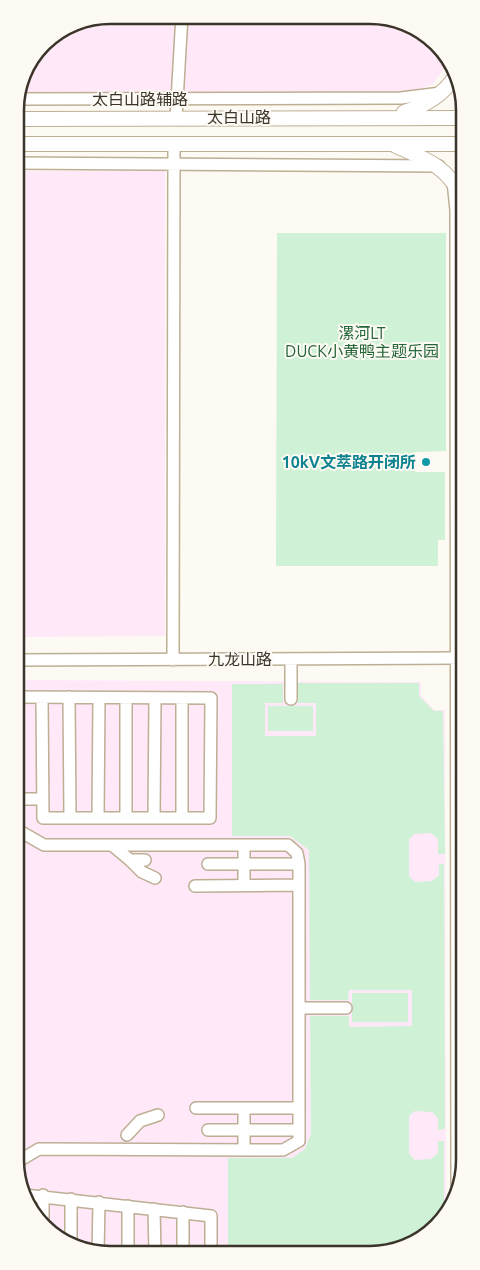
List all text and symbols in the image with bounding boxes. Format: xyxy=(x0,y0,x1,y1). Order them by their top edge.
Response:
street label: 太白山路辅路 xyxy=(92,90,188,108)
street label: 太白山路 xyxy=(207,108,271,126)
park label: 漯河LT DUCK小黄鸭主题乐园 xyxy=(285,324,439,360)
place label: 10kV文萃路开闭所 xyxy=(282,453,416,471)
marker: 10kV文萃路开闭所 xyxy=(420,456,432,468)
street label: 九龙山路 xyxy=(208,650,272,668)

